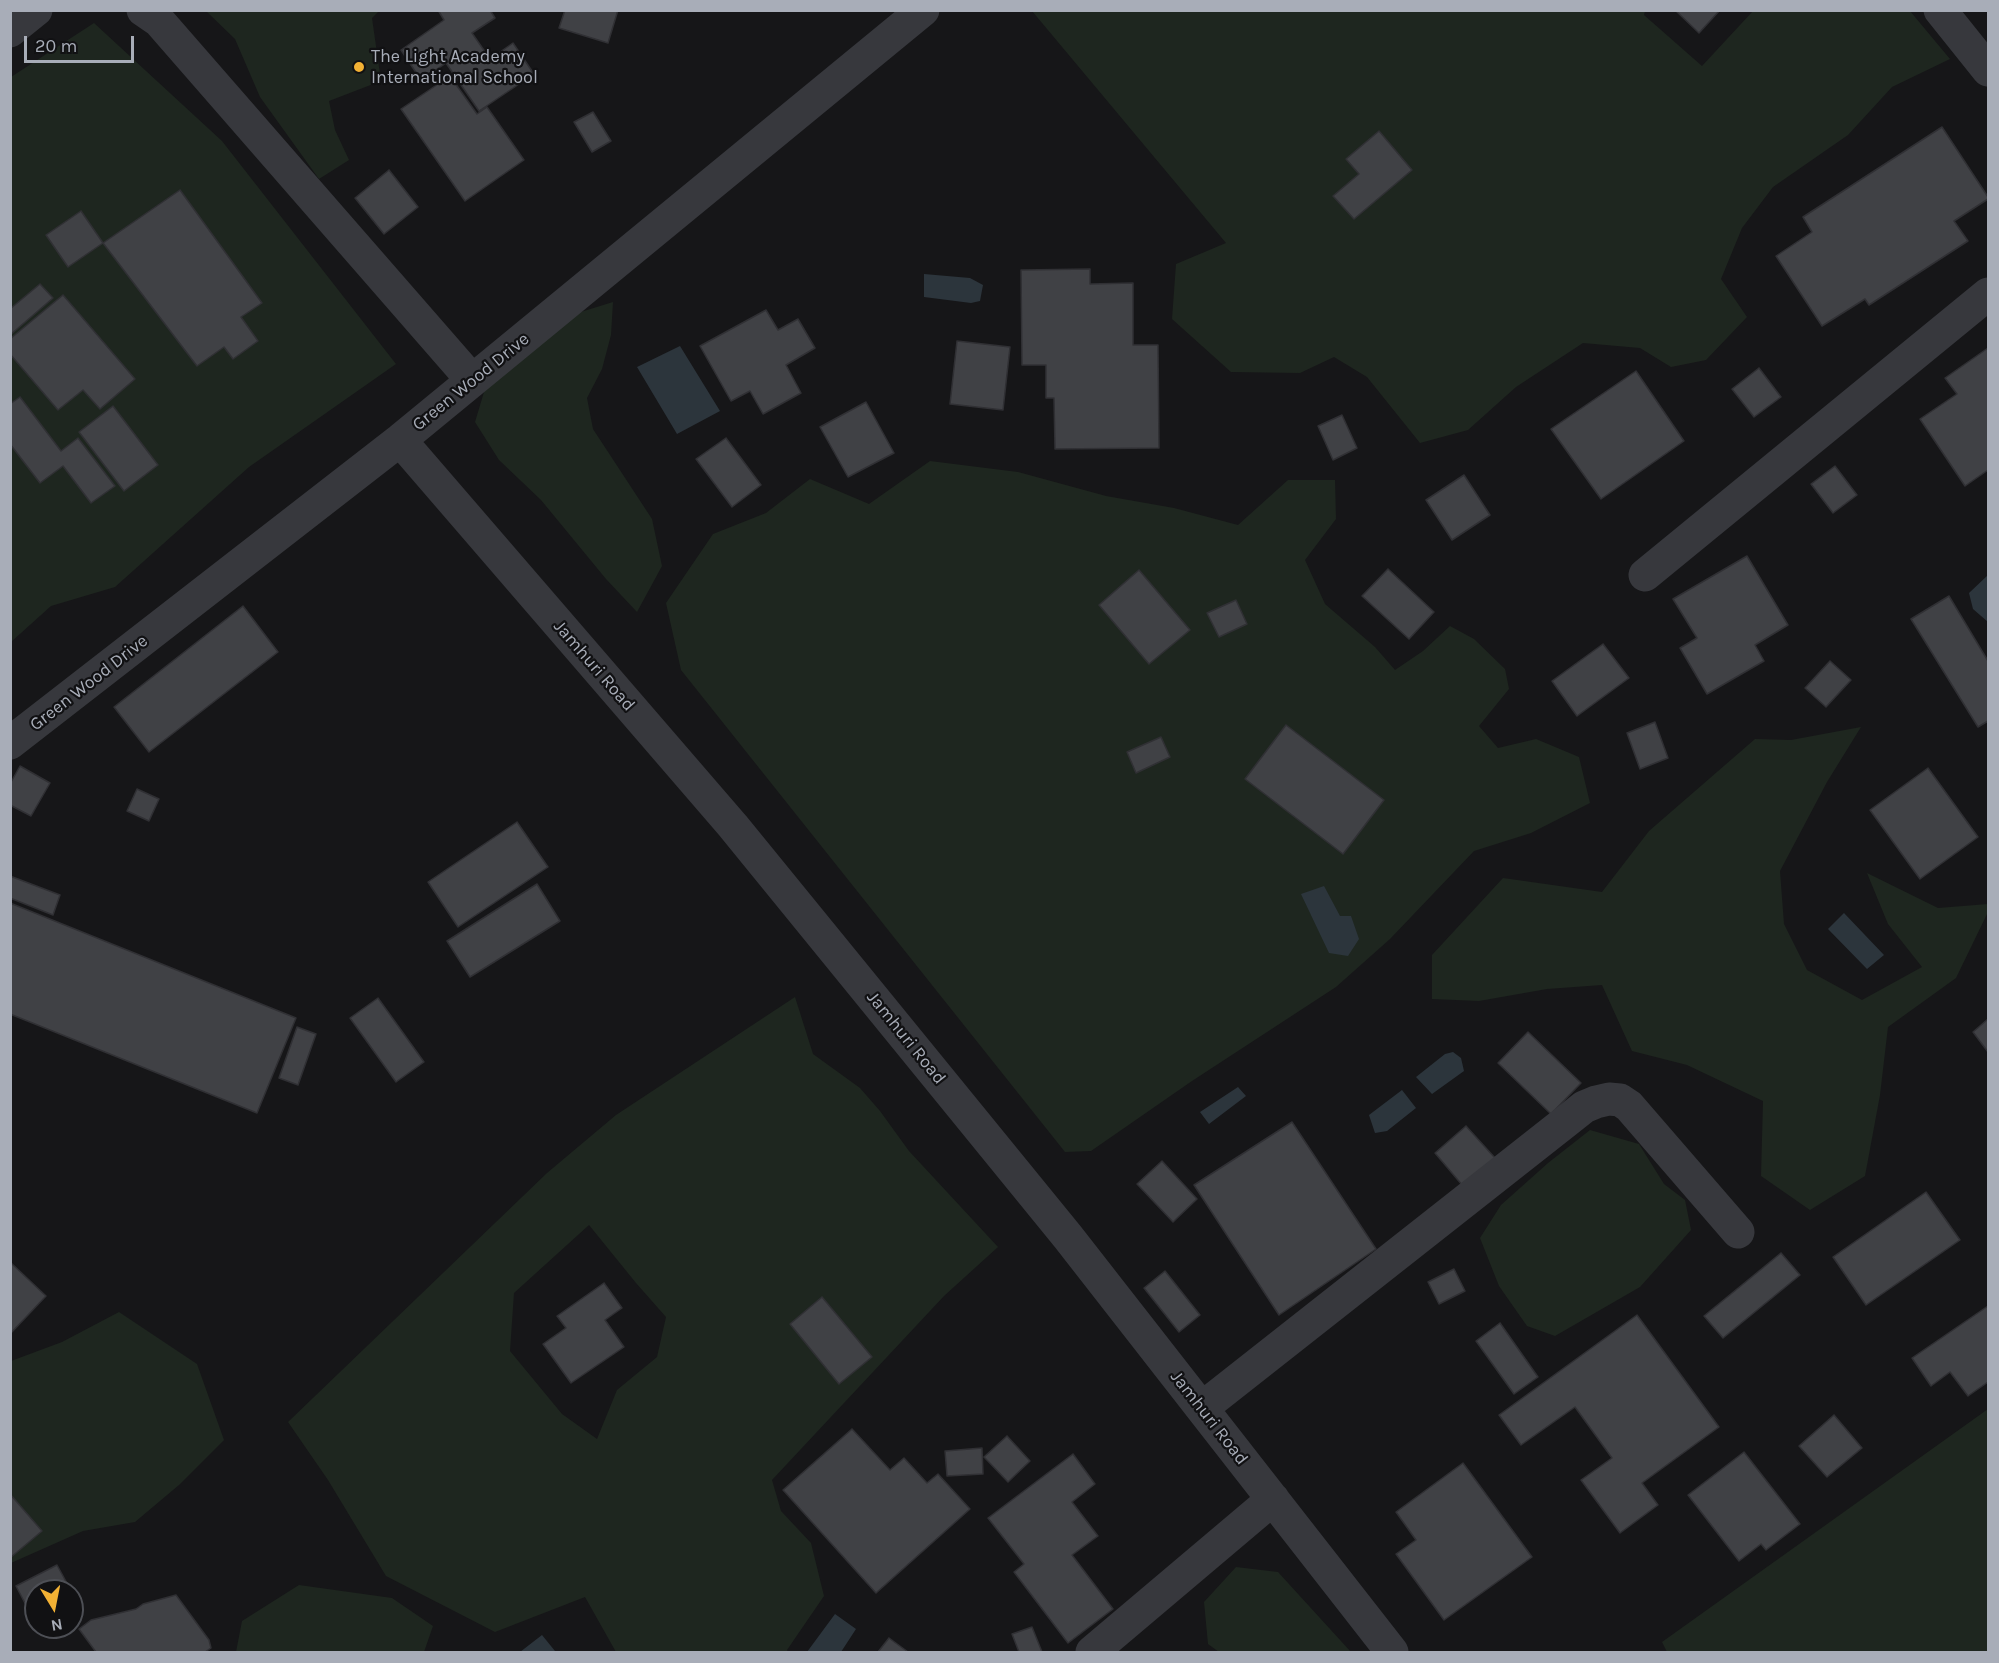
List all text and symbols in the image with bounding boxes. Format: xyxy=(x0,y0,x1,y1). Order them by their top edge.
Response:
scale bar xyxy=(27,24,136,62)
text: 20 m xyxy=(35,35,77,57)
place label: The Light Academy International School xyxy=(371,46,538,88)
marker: The Light Academy International School xyxy=(352,60,366,74)
street label: Green Wood Drive xyxy=(408,328,534,436)
street label: Jamhuri Road xyxy=(549,616,639,716)
street label: Green Wood Drive xyxy=(26,630,152,736)
street label: Jamhuri Road xyxy=(862,987,950,1089)
street label: Jamhuri Road xyxy=(1166,1367,1252,1469)
north arrow xyxy=(24,1579,84,1639)
text: N xyxy=(50,1615,64,1636)

